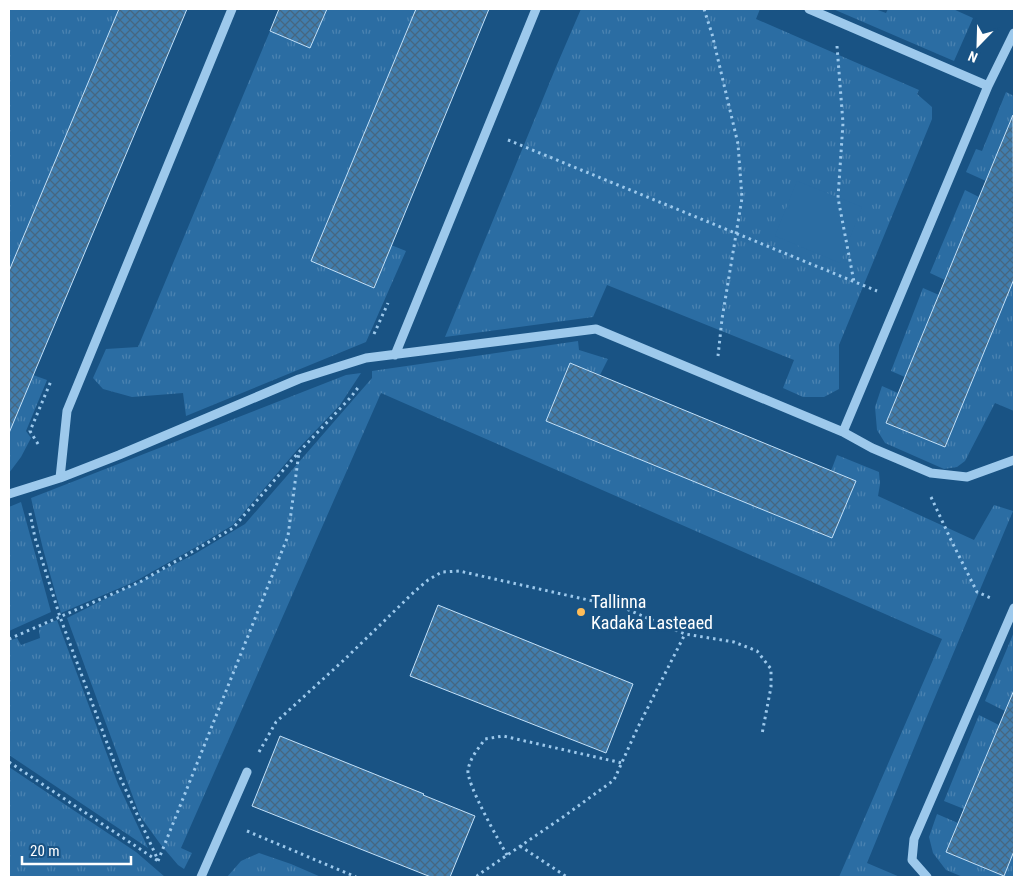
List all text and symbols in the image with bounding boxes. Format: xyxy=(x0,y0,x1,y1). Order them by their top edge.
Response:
north arrow xyxy=(953,20,1003,70)
text: N xyxy=(966,48,980,66)
place label: Tallinna Kadaka Lasteaed xyxy=(591,591,713,633)
marker: Tallinna Kadaka Lasteaed xyxy=(575,606,587,618)
scale bar xyxy=(22,834,131,866)
text: 20 m xyxy=(30,842,60,860)

